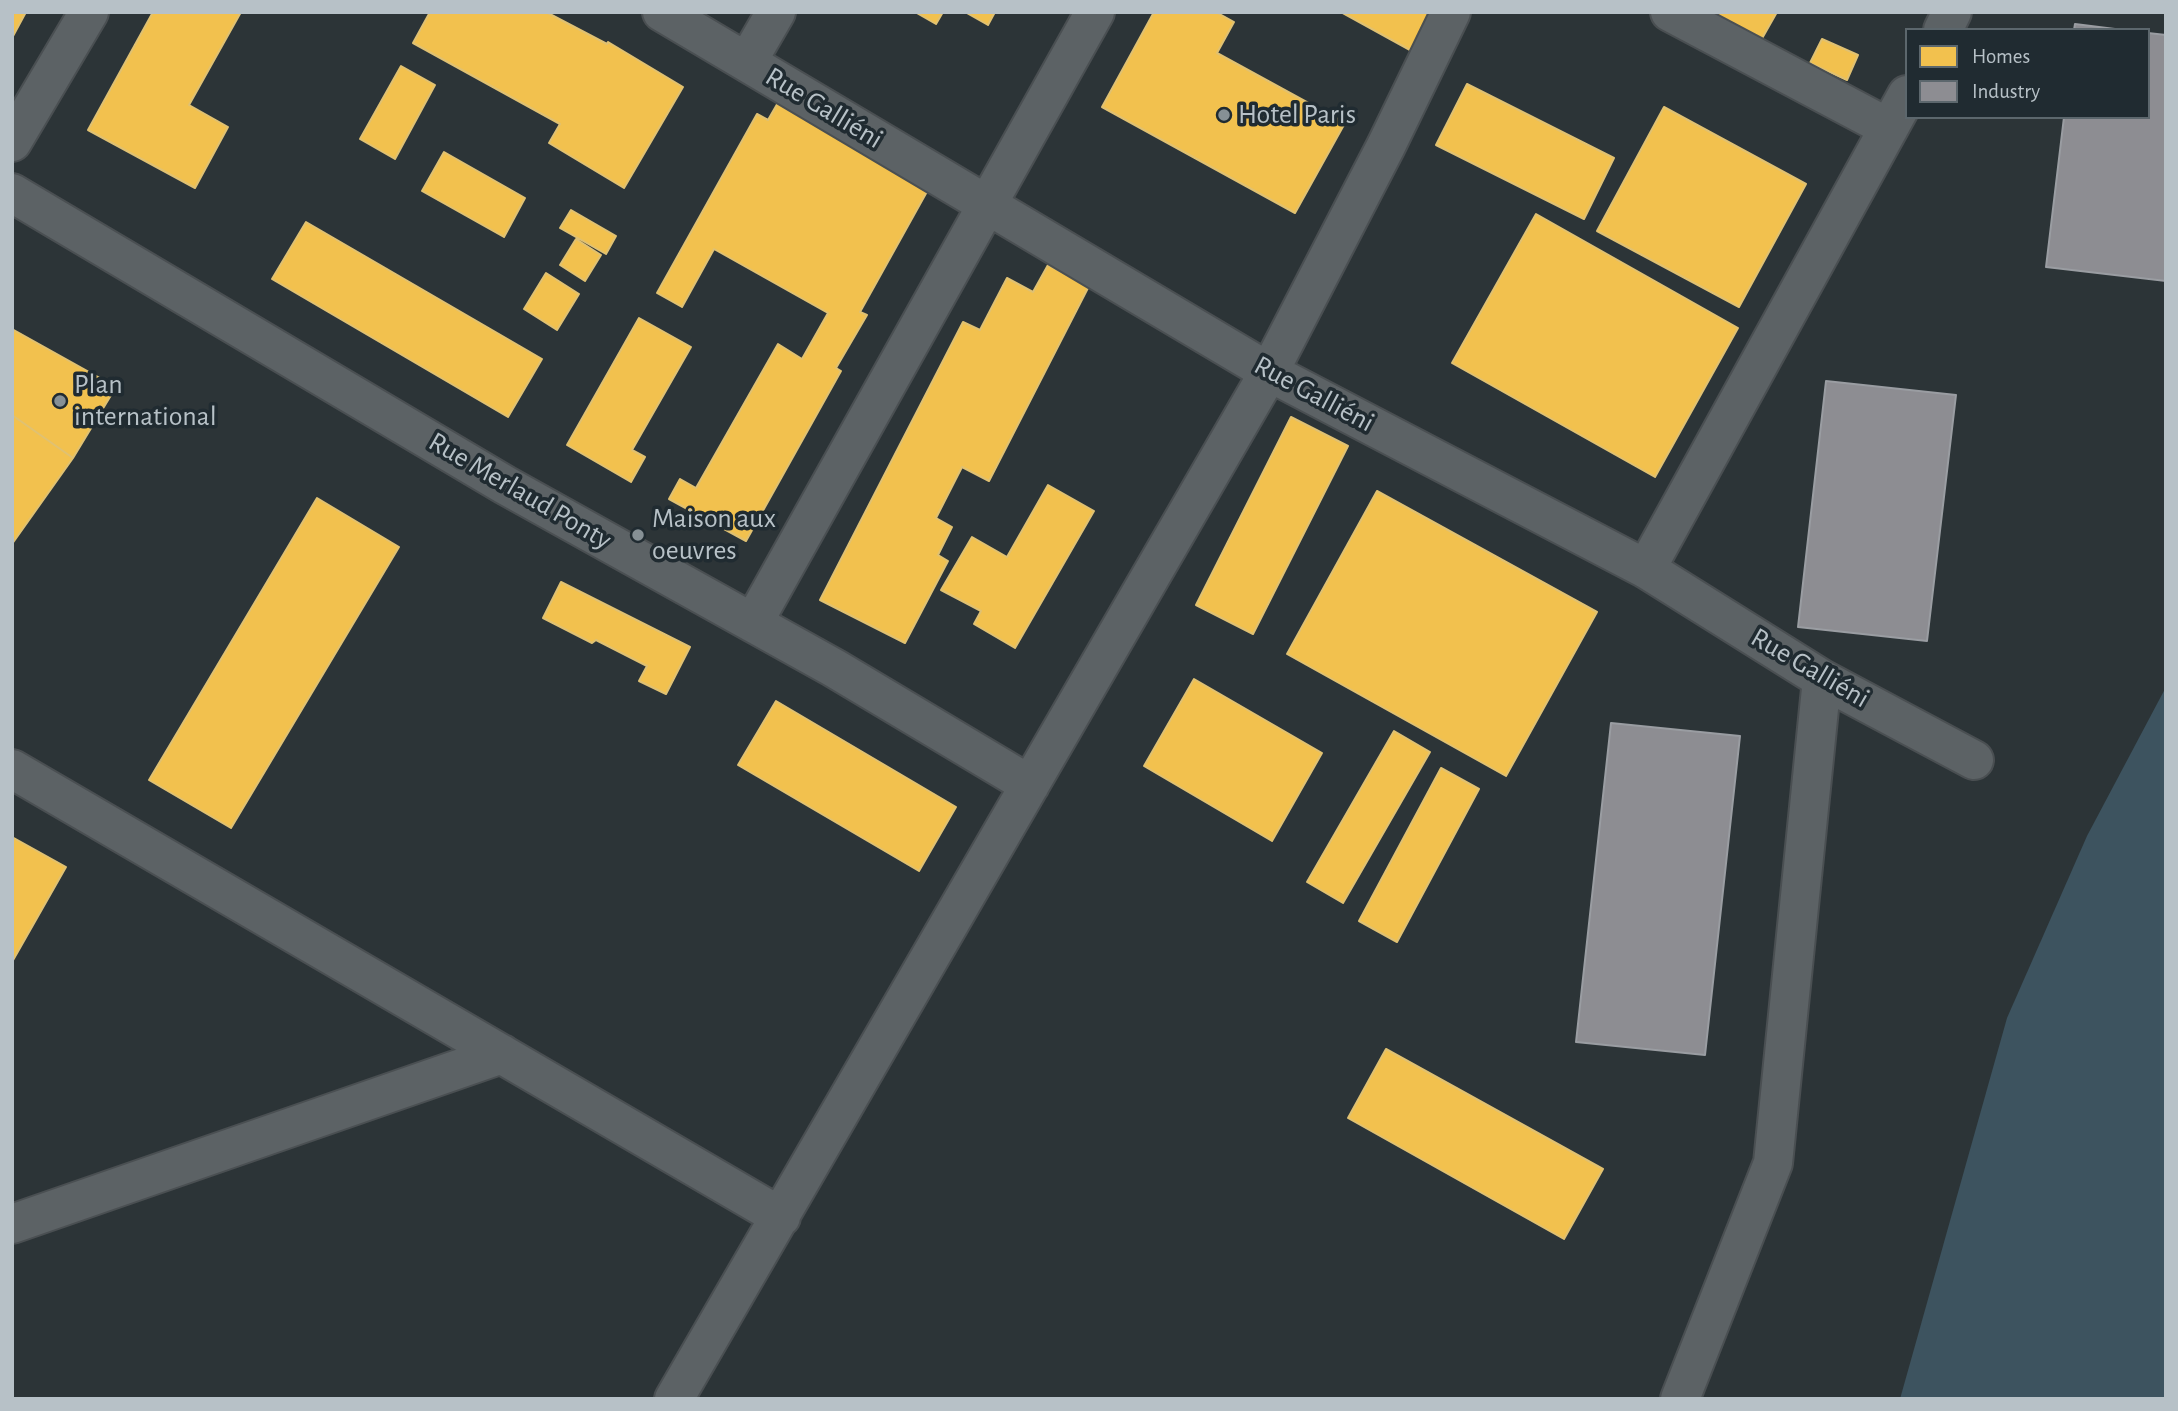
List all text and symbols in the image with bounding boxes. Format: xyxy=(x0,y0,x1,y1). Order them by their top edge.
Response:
legend xyxy=(1905,28,2150,119)
text: Homes xyxy=(1972,46,2030,67)
street label: Rue Galliéni xyxy=(759,60,889,156)
text: Industry xyxy=(1972,81,2040,102)
place label: Hotel Paris xyxy=(1238,98,1356,132)
marker: Hotel Paris xyxy=(1216,107,1232,123)
street label: Rue Galliéni xyxy=(1248,348,1380,440)
place label: Plan international xyxy=(74,368,217,434)
marker: Plan international xyxy=(52,393,68,409)
street label: Rue Merlaud Ponty xyxy=(423,425,617,557)
place label: Maison aux oeuvres xyxy=(652,502,776,568)
marker: Maison aux oeuvres xyxy=(630,527,646,543)
street label: Rue Galliéni xyxy=(1745,621,1875,715)

